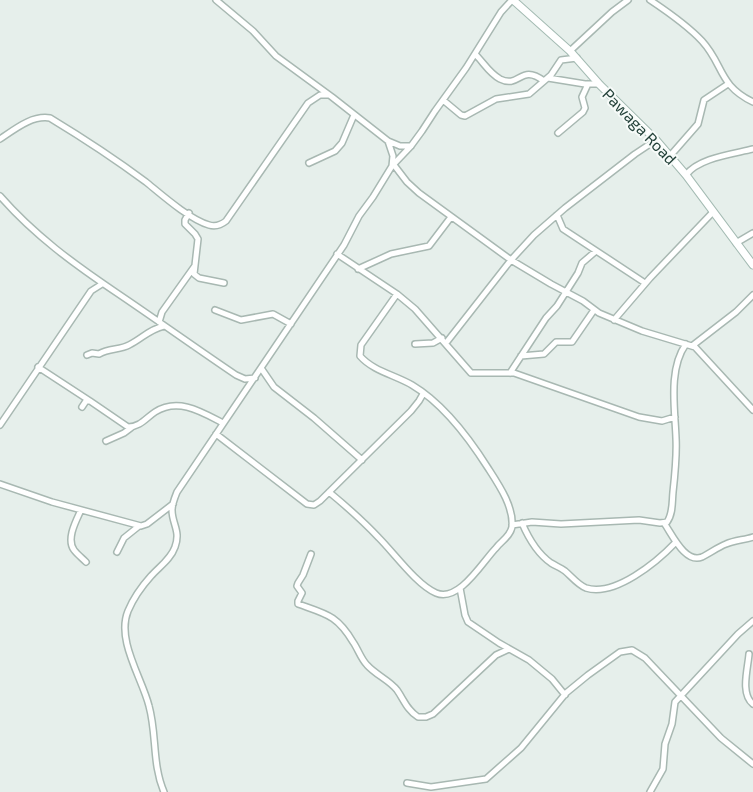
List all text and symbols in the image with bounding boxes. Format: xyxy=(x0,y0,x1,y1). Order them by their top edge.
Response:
street label: Pawaga Road xyxy=(599,84,681,168)

